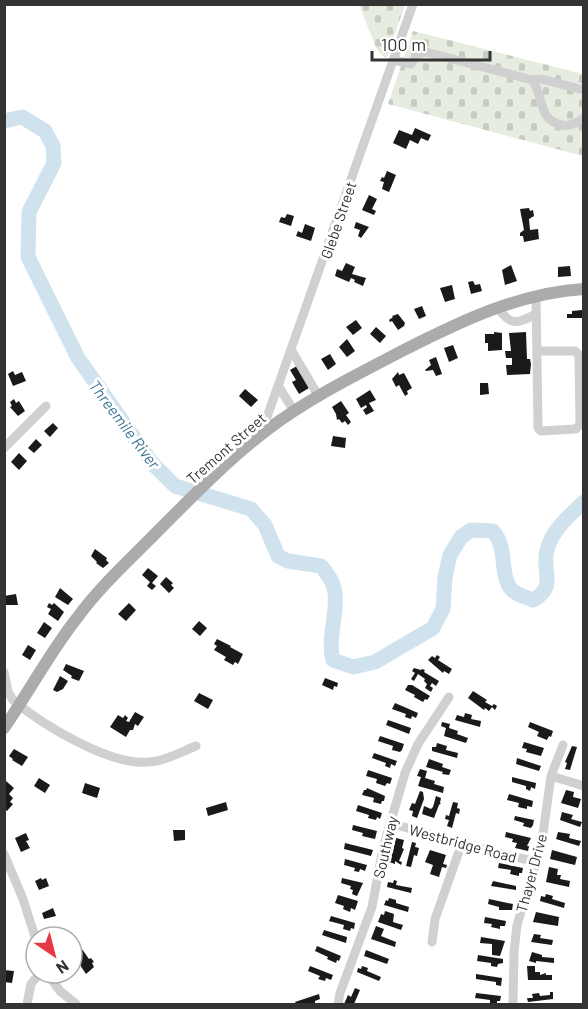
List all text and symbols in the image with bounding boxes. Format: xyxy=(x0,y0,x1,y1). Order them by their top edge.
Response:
scale bar xyxy=(372,24,490,62)
text: 100 m xyxy=(381,33,426,55)
street label: Glebe Street xyxy=(316,179,360,261)
water label: Threemile River xyxy=(86,376,165,473)
street label: Tremont Street xyxy=(183,409,269,487)
street label: Southway xyxy=(369,814,401,880)
street label: Westbridge Road xyxy=(407,820,519,866)
street label: Thayer Drive xyxy=(512,832,550,914)
north arrow xyxy=(24,925,84,985)
text: N xyxy=(53,957,73,979)

